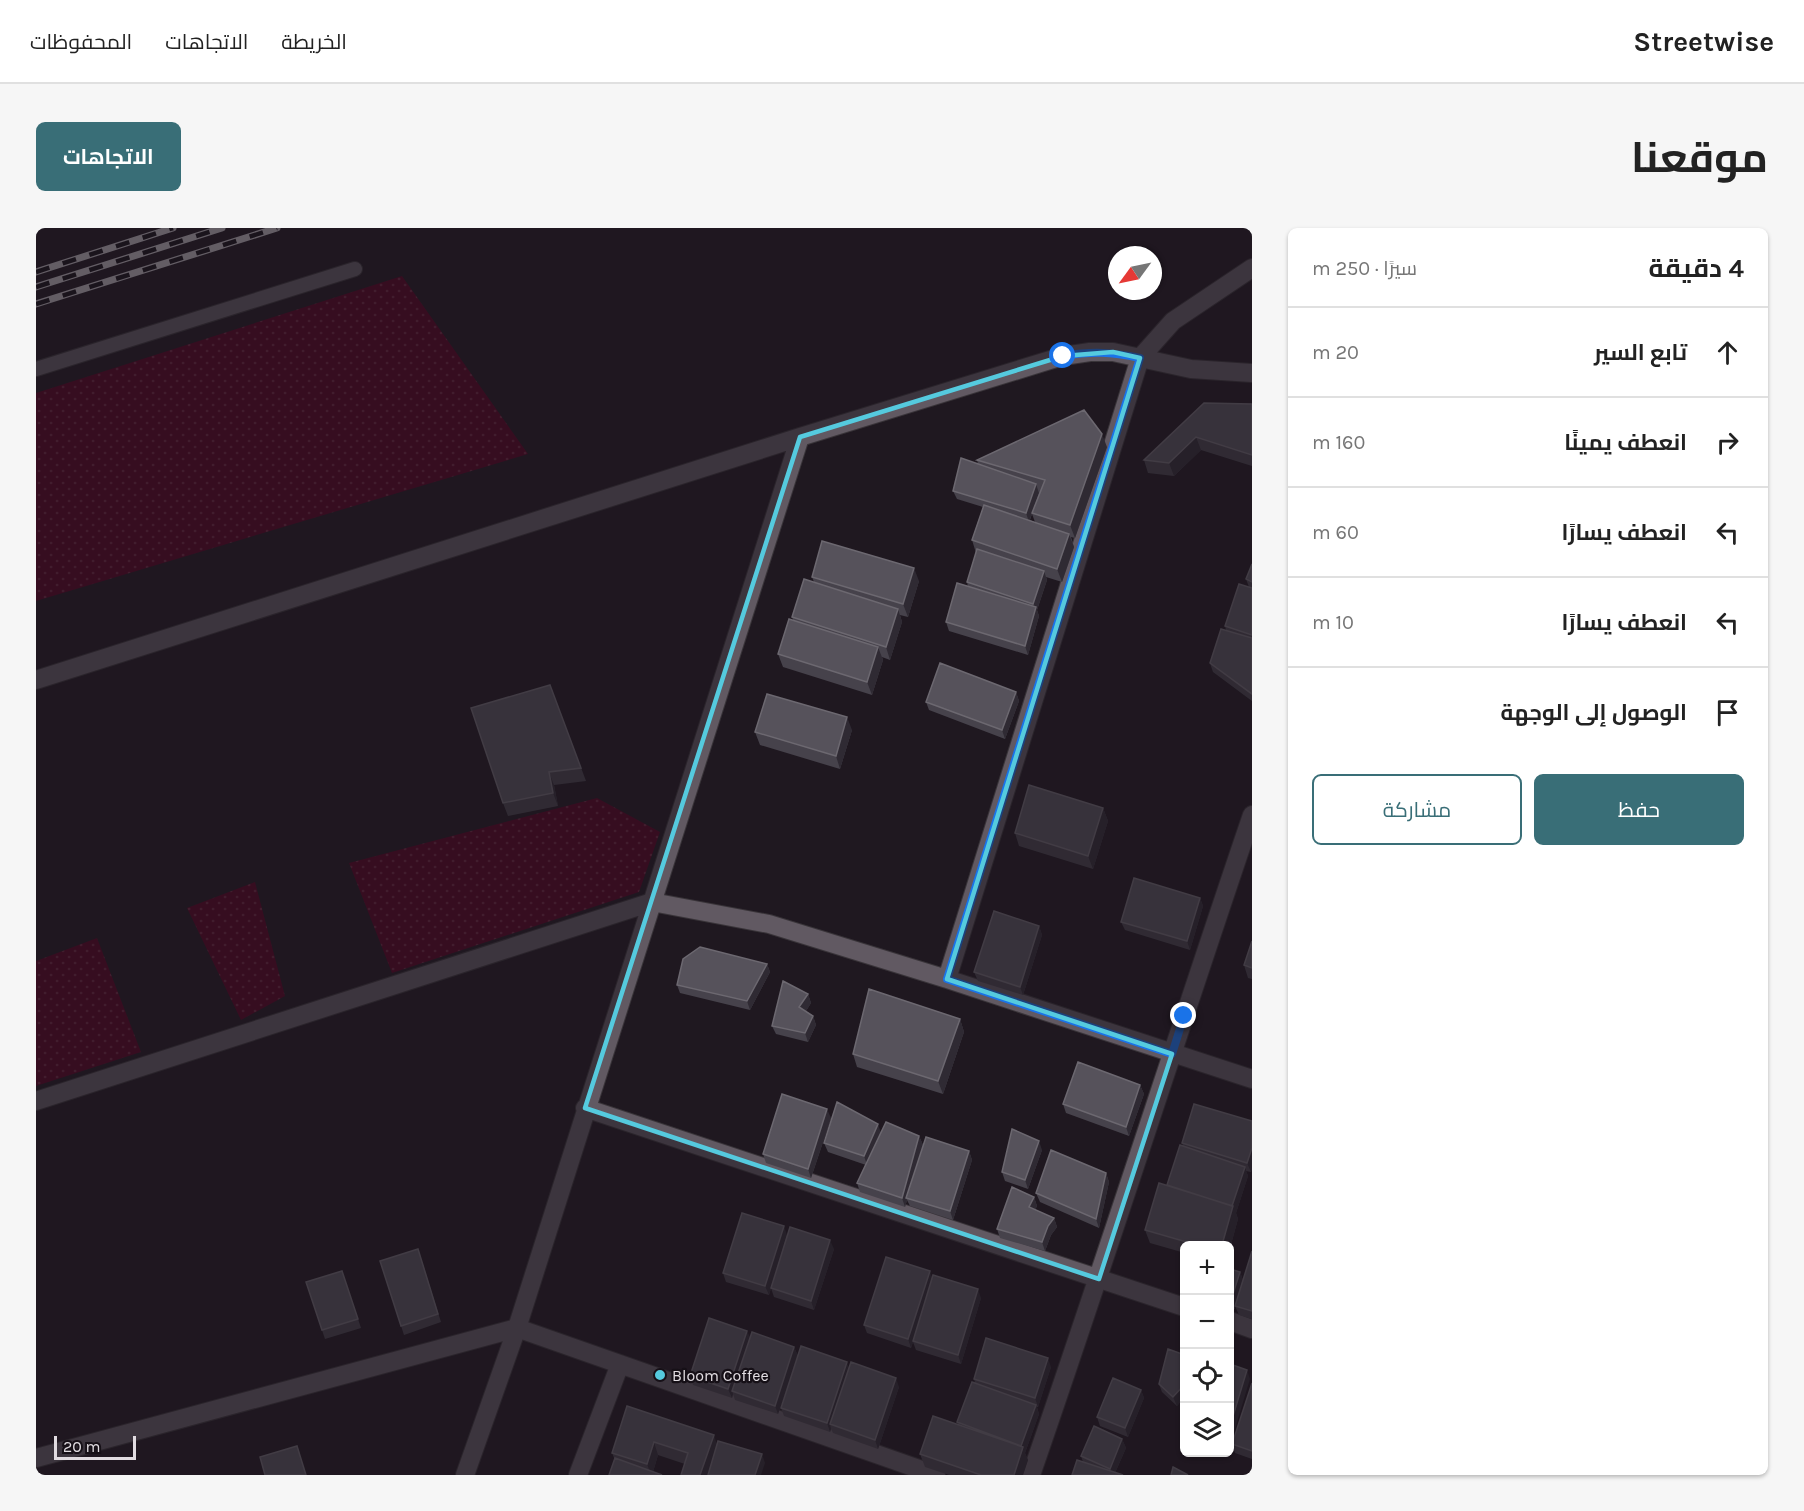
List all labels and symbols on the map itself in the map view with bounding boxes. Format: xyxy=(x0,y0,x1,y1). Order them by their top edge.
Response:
north arrow xyxy=(1108,246,1162,300)
route start xyxy=(1049,342,1075,368)
route end xyxy=(1170,1002,1196,1028)
place label: Bloom Coffee xyxy=(672,1366,769,1385)
marker: Bloom Coffee xyxy=(653,1368,667,1382)
scale bar xyxy=(54,1433,136,1460)

